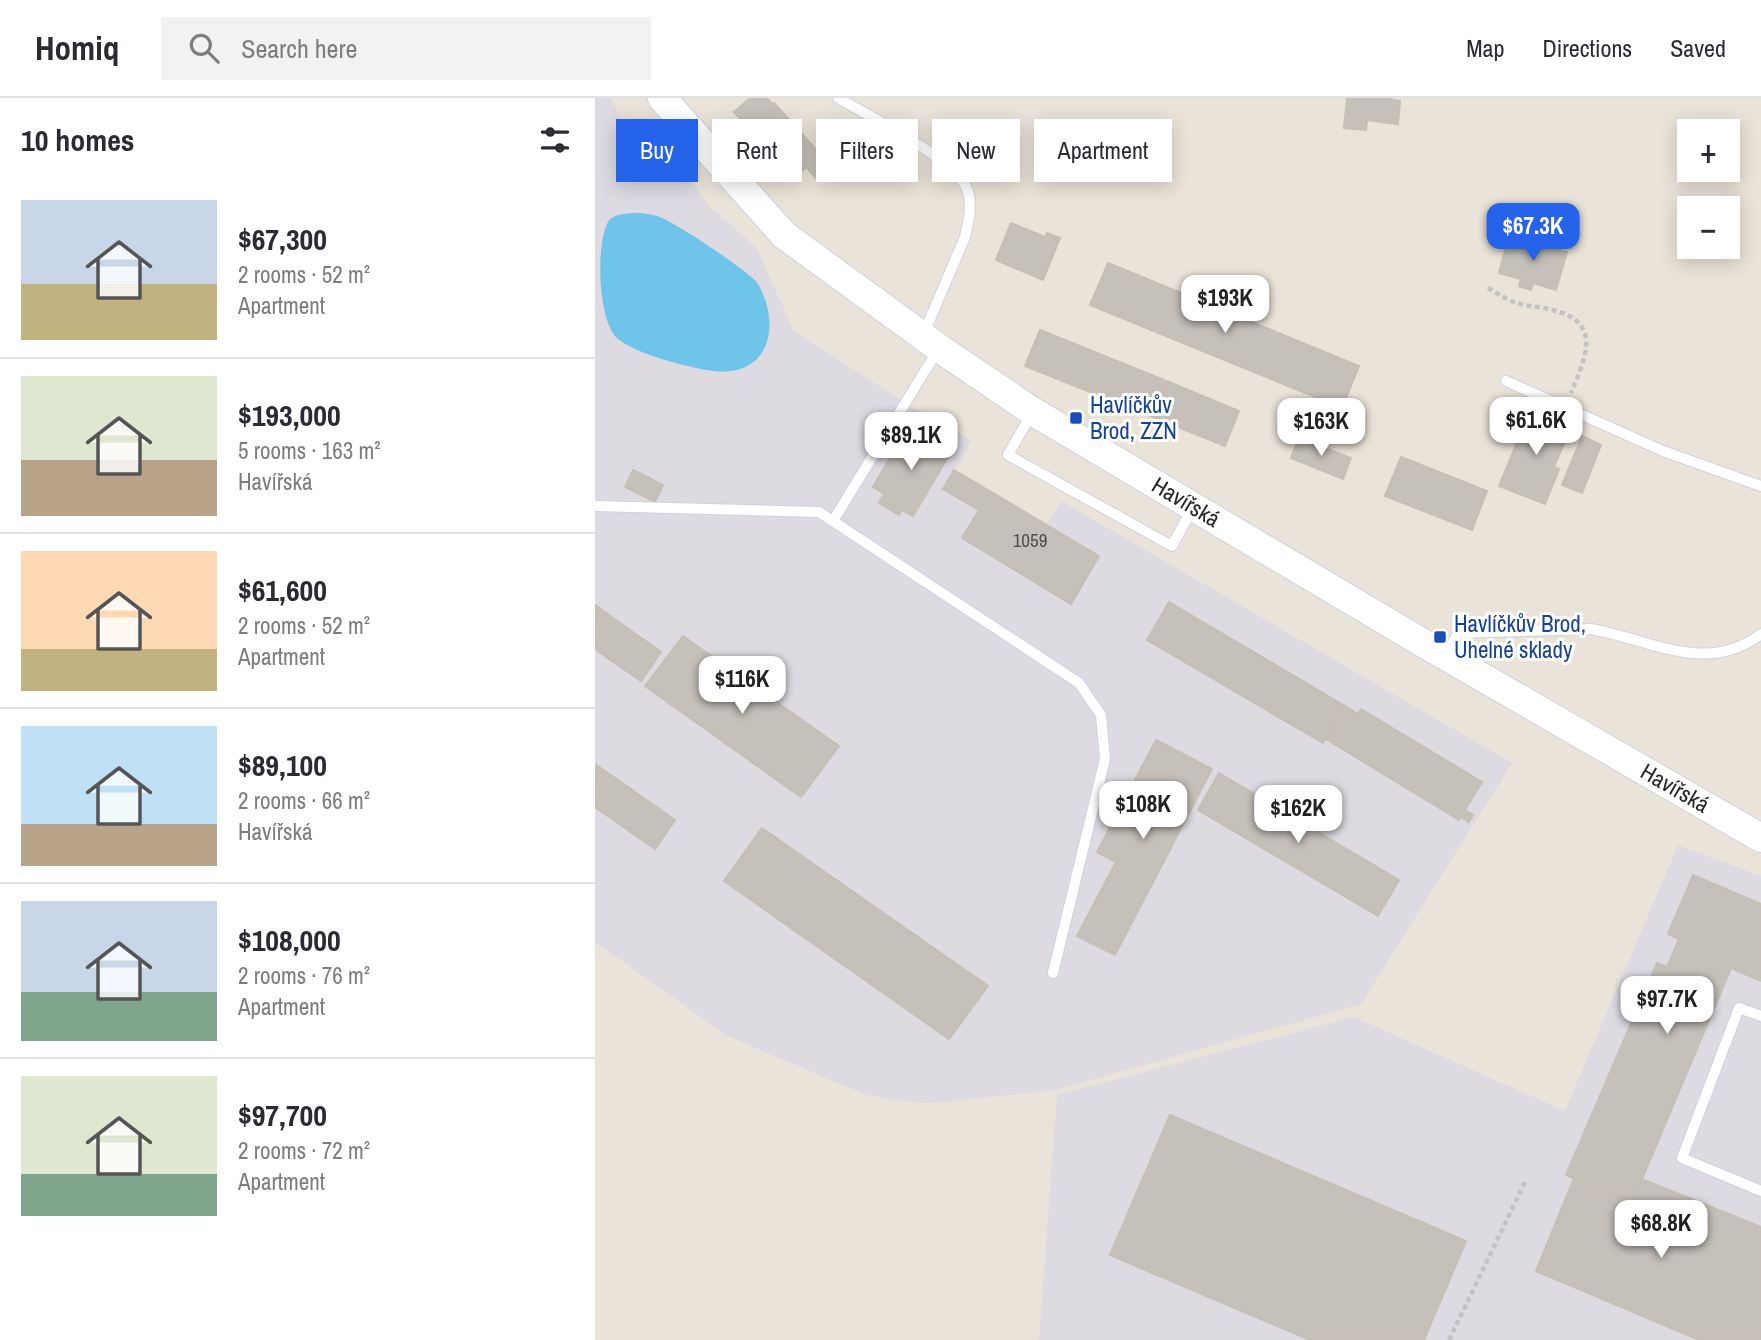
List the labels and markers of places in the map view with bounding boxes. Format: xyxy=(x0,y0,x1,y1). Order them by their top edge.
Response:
pin: $67.3K xyxy=(1476,204,1590,263)
pin: $193K xyxy=(1176,275,1274,335)
place label: Havlíčkův Brod, ZZN xyxy=(1090,389,1177,446)
pin: $163K xyxy=(1272,398,1370,458)
pin: $61.6K xyxy=(1479,398,1593,457)
marker: Havlíčkův Brod, ZZN xyxy=(1068,410,1084,426)
pin: $89.1K xyxy=(854,412,968,472)
place label: Havlíčkův Brod, Uhelné sklady xyxy=(1454,608,1586,665)
marker: Havlíčkův Brod, Uhelné sklady xyxy=(1432,629,1448,645)
pin: $116K xyxy=(693,656,791,716)
pin: $108K xyxy=(1094,782,1192,841)
pin: $162K xyxy=(1249,786,1347,845)
pin: $97.7K xyxy=(1610,976,1724,1036)
pin: $68.8K xyxy=(1604,1200,1718,1260)

